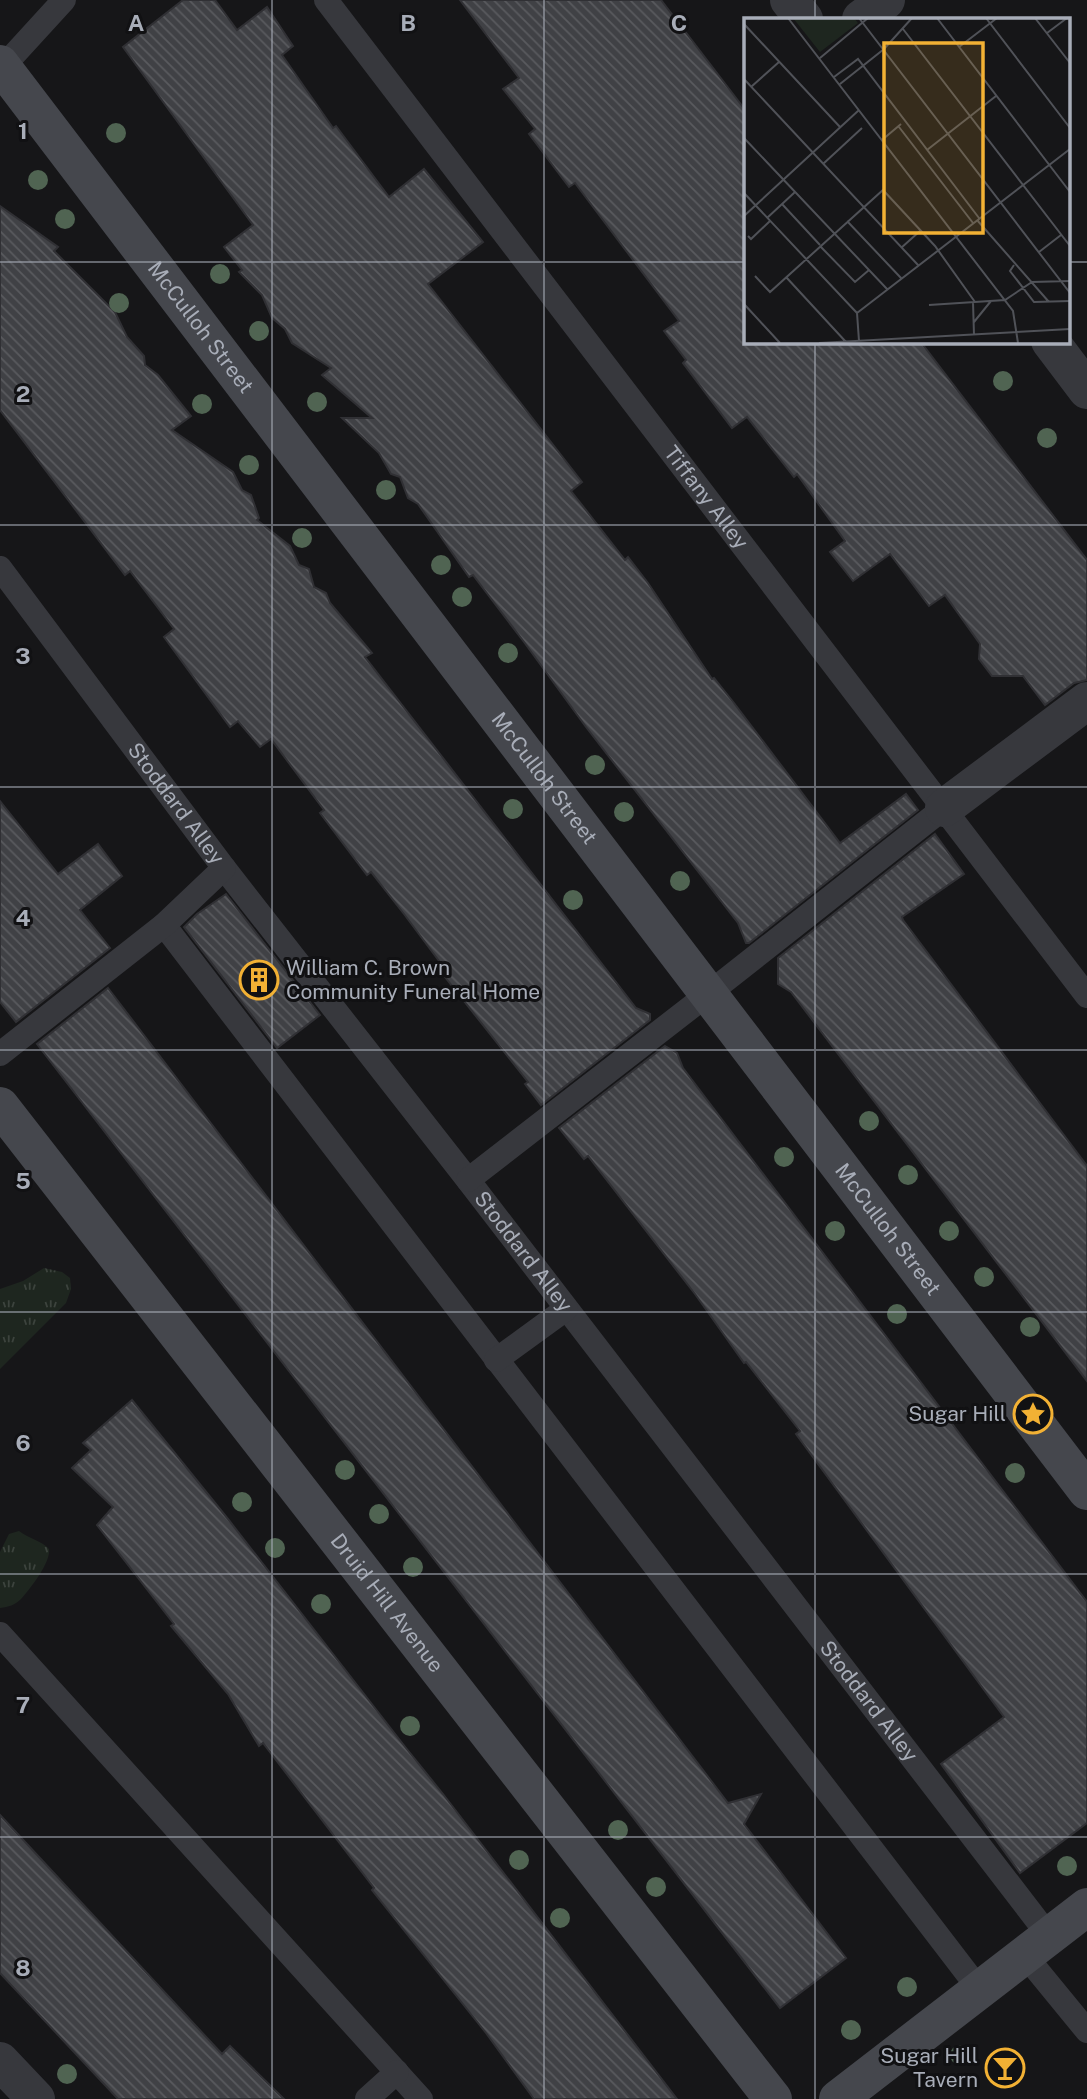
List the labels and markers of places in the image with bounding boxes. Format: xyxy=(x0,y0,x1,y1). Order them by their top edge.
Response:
place label: William C. Brown Community Funeral Home xyxy=(286,955,540,1004)
building icon: William C. Brown Community Funeral Home xyxy=(238,959,280,1001)
place icon: Sugar Hill xyxy=(1012,1393,1054,1435)
place label: Sugar Hill xyxy=(908,1401,1006,1426)
place label: Sugar Hill Tavern xyxy=(880,2043,978,2092)
bar icon: Sugar Hill Tavern xyxy=(984,2047,1026,2089)

